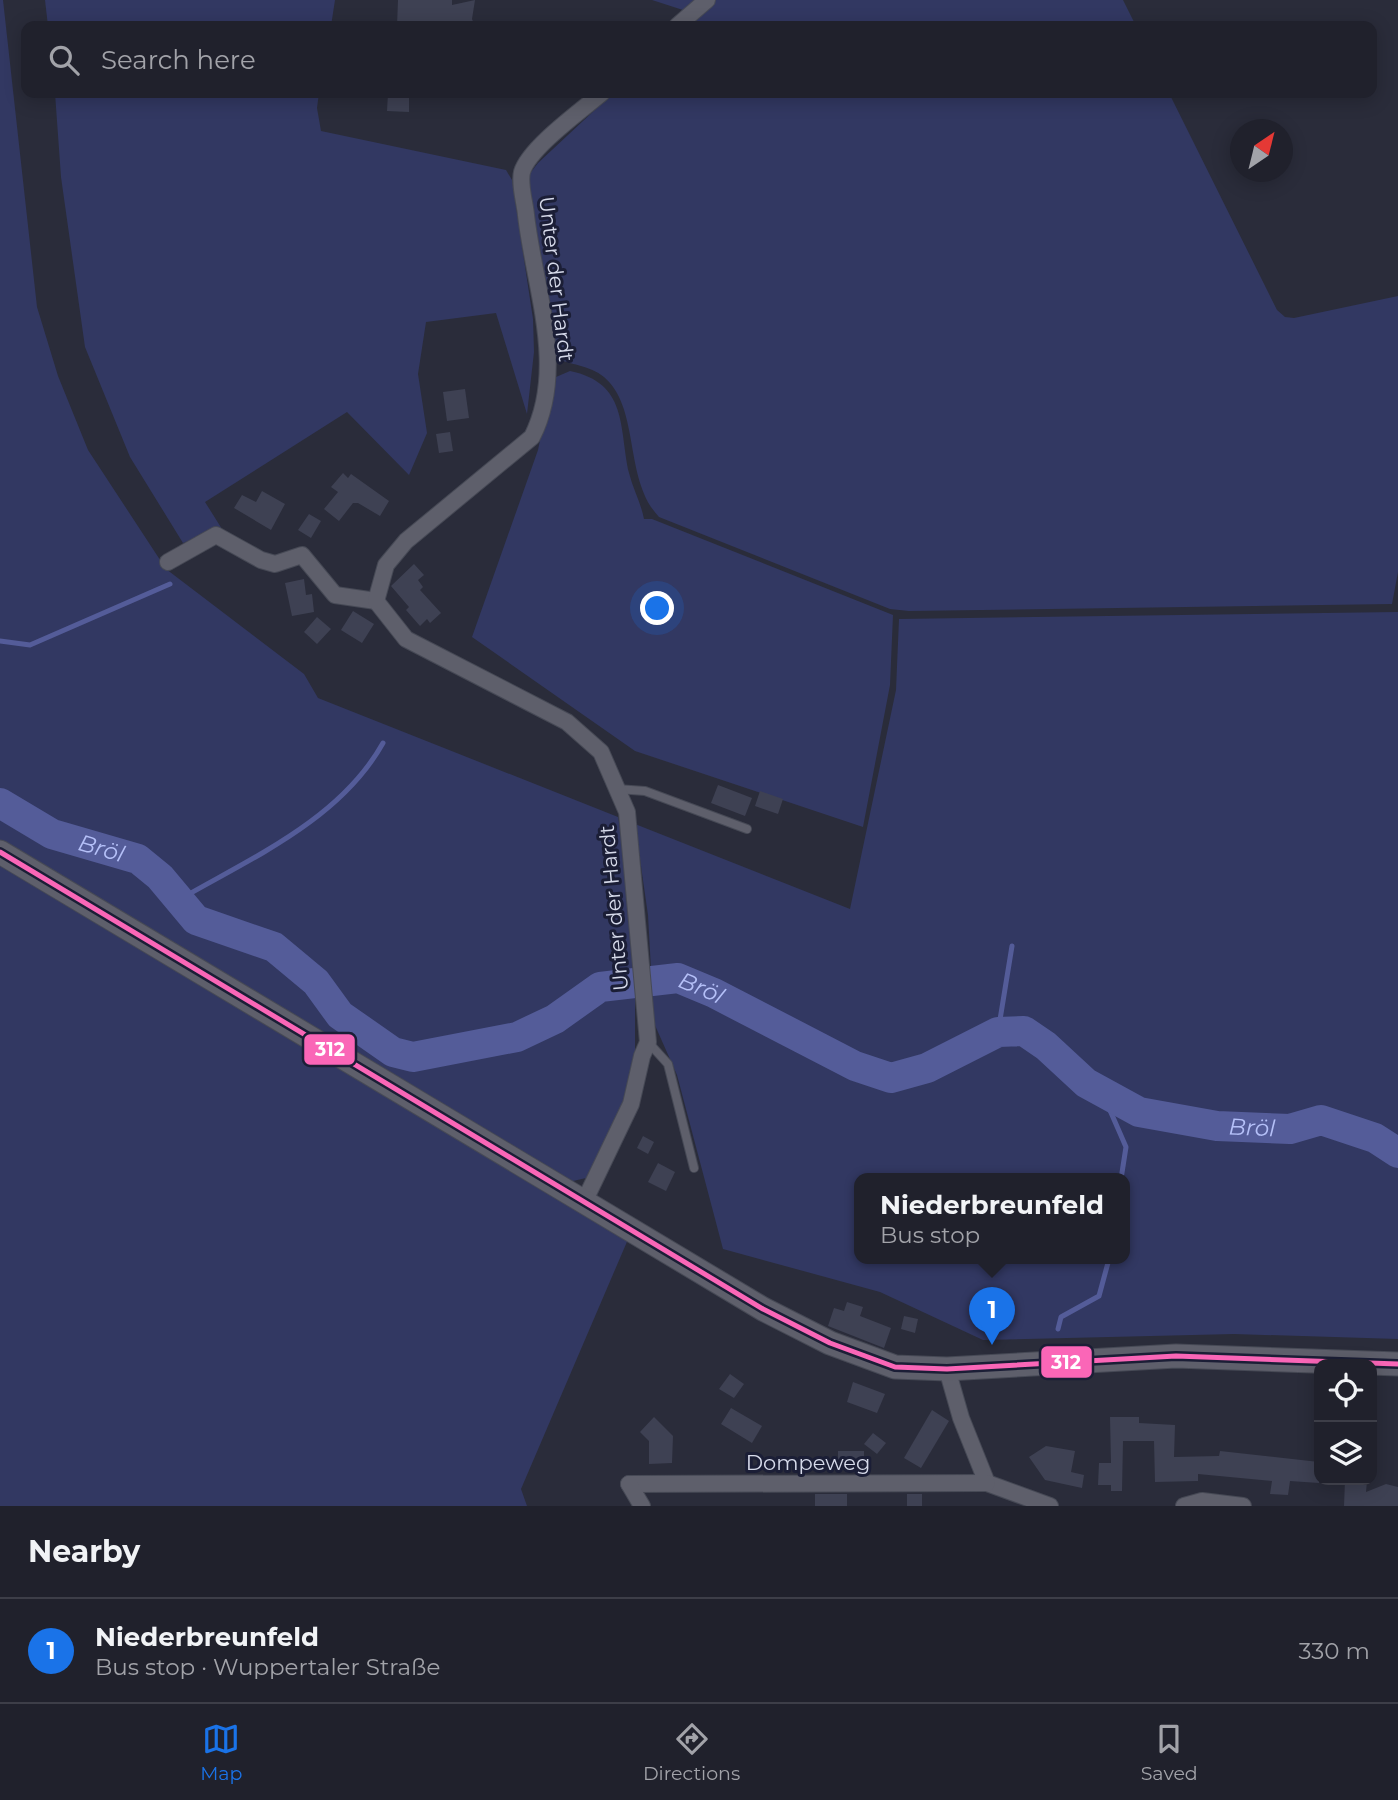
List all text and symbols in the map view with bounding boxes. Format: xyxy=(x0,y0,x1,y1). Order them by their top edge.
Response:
search box xyxy=(21,21,1377,98)
icon: search xyxy=(45,41,83,79)
text: Search here xyxy=(101,44,256,76)
north arrow xyxy=(1230,119,1293,182)
street label: Unter der Hardt xyxy=(534,195,579,363)
your location xyxy=(640,591,674,625)
street label: Unter der Hardt xyxy=(594,824,633,992)
water label: Bröl xyxy=(75,828,129,869)
water label: Bröl xyxy=(674,966,730,1010)
line badge: 312 xyxy=(303,1033,356,1066)
text: 312 xyxy=(314,1038,345,1061)
water label: Bröl xyxy=(1228,1112,1277,1142)
popup xyxy=(854,1173,1130,1264)
text: Niederbreunfeld xyxy=(880,1189,1104,1221)
text: Bus stop xyxy=(880,1221,980,1249)
pin: 1 xyxy=(969,1287,1015,1345)
line badge: 312 xyxy=(1040,1345,1093,1379)
text: 312 xyxy=(1050,1351,1081,1374)
map controls xyxy=(1314,1359,1377,1485)
button: locate xyxy=(1314,1359,1377,1422)
button: layers xyxy=(1314,1422,1377,1485)
street label: Dompeweg xyxy=(746,1450,870,1475)
text: Nearby xyxy=(28,1533,140,1570)
text: Niederbreunfeld xyxy=(95,1621,319,1653)
text: 1 xyxy=(46,1637,56,1665)
text: 330 m xyxy=(1299,1637,1370,1665)
text: Bus stop · Wuppertaler Straße xyxy=(95,1653,440,1681)
tab: Map xyxy=(200,1720,242,1785)
tab: Directions xyxy=(643,1720,740,1785)
tab: Saved xyxy=(1141,1720,1198,1785)

